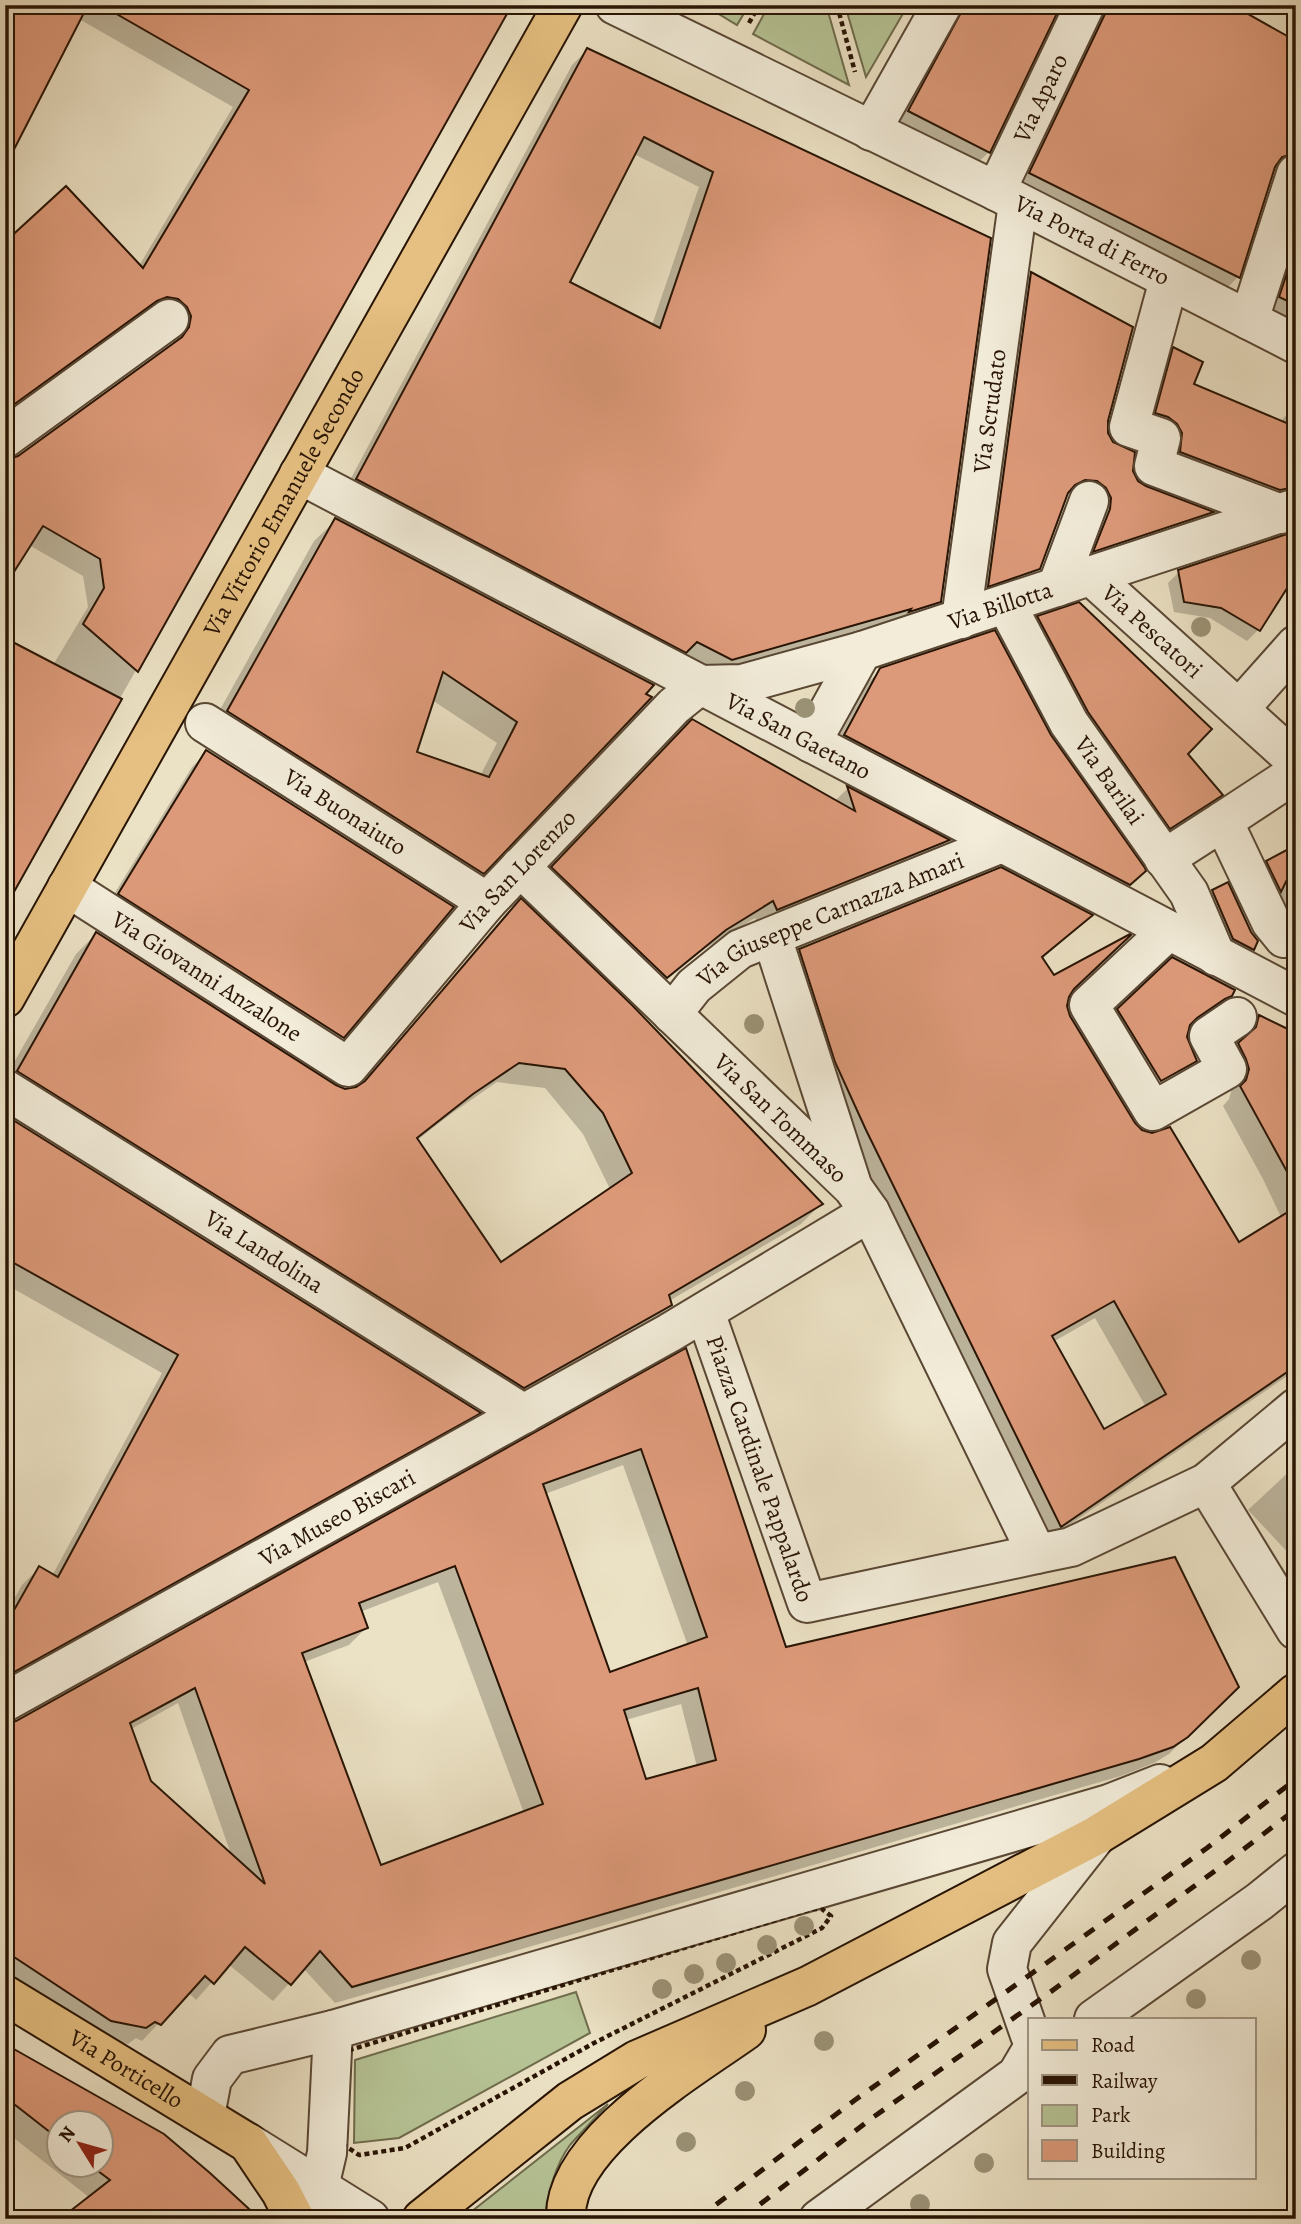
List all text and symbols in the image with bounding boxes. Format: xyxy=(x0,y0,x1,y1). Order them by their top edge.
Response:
street label: Via Aparo xyxy=(1005,48,1075,149)
street label: Via Porta di Ferro xyxy=(1008,187,1175,293)
street label: Via Scrudato xyxy=(965,347,1014,476)
street label: Via Vittorio Emanuele Secondo xyxy=(195,362,372,643)
street label: Via Billotta xyxy=(943,573,1057,638)
street label: Via Pescatori xyxy=(1094,577,1210,685)
street label: Via San Gaetano xyxy=(719,684,877,787)
street label: Via Barilai xyxy=(1067,729,1152,831)
street label: Via Buonaiuto xyxy=(277,760,413,863)
street label: Via San Lorenzo xyxy=(451,802,583,940)
street label: Via Giuseppe Carnazza Amari xyxy=(689,844,969,994)
street label: Via Giovanni Anzalone xyxy=(105,903,308,1049)
street label: Via San Tommaso xyxy=(706,1046,854,1190)
street label: Via Landolina xyxy=(198,1202,331,1301)
street label: Piazza Cardinale Pappalardo xyxy=(698,1331,821,1607)
street label: Via Museo Biscari xyxy=(252,1461,421,1574)
legend xyxy=(1028,2018,1256,2178)
street label: Via Porticello xyxy=(62,2021,190,2116)
text: Road xyxy=(1091,2031,1135,2059)
text: Railway xyxy=(1091,2067,1158,2095)
text: Park xyxy=(1091,2101,1131,2129)
north arrow xyxy=(46,2108,116,2178)
text: N xyxy=(53,2121,82,2148)
text: Building xyxy=(1091,2137,1166,2165)

